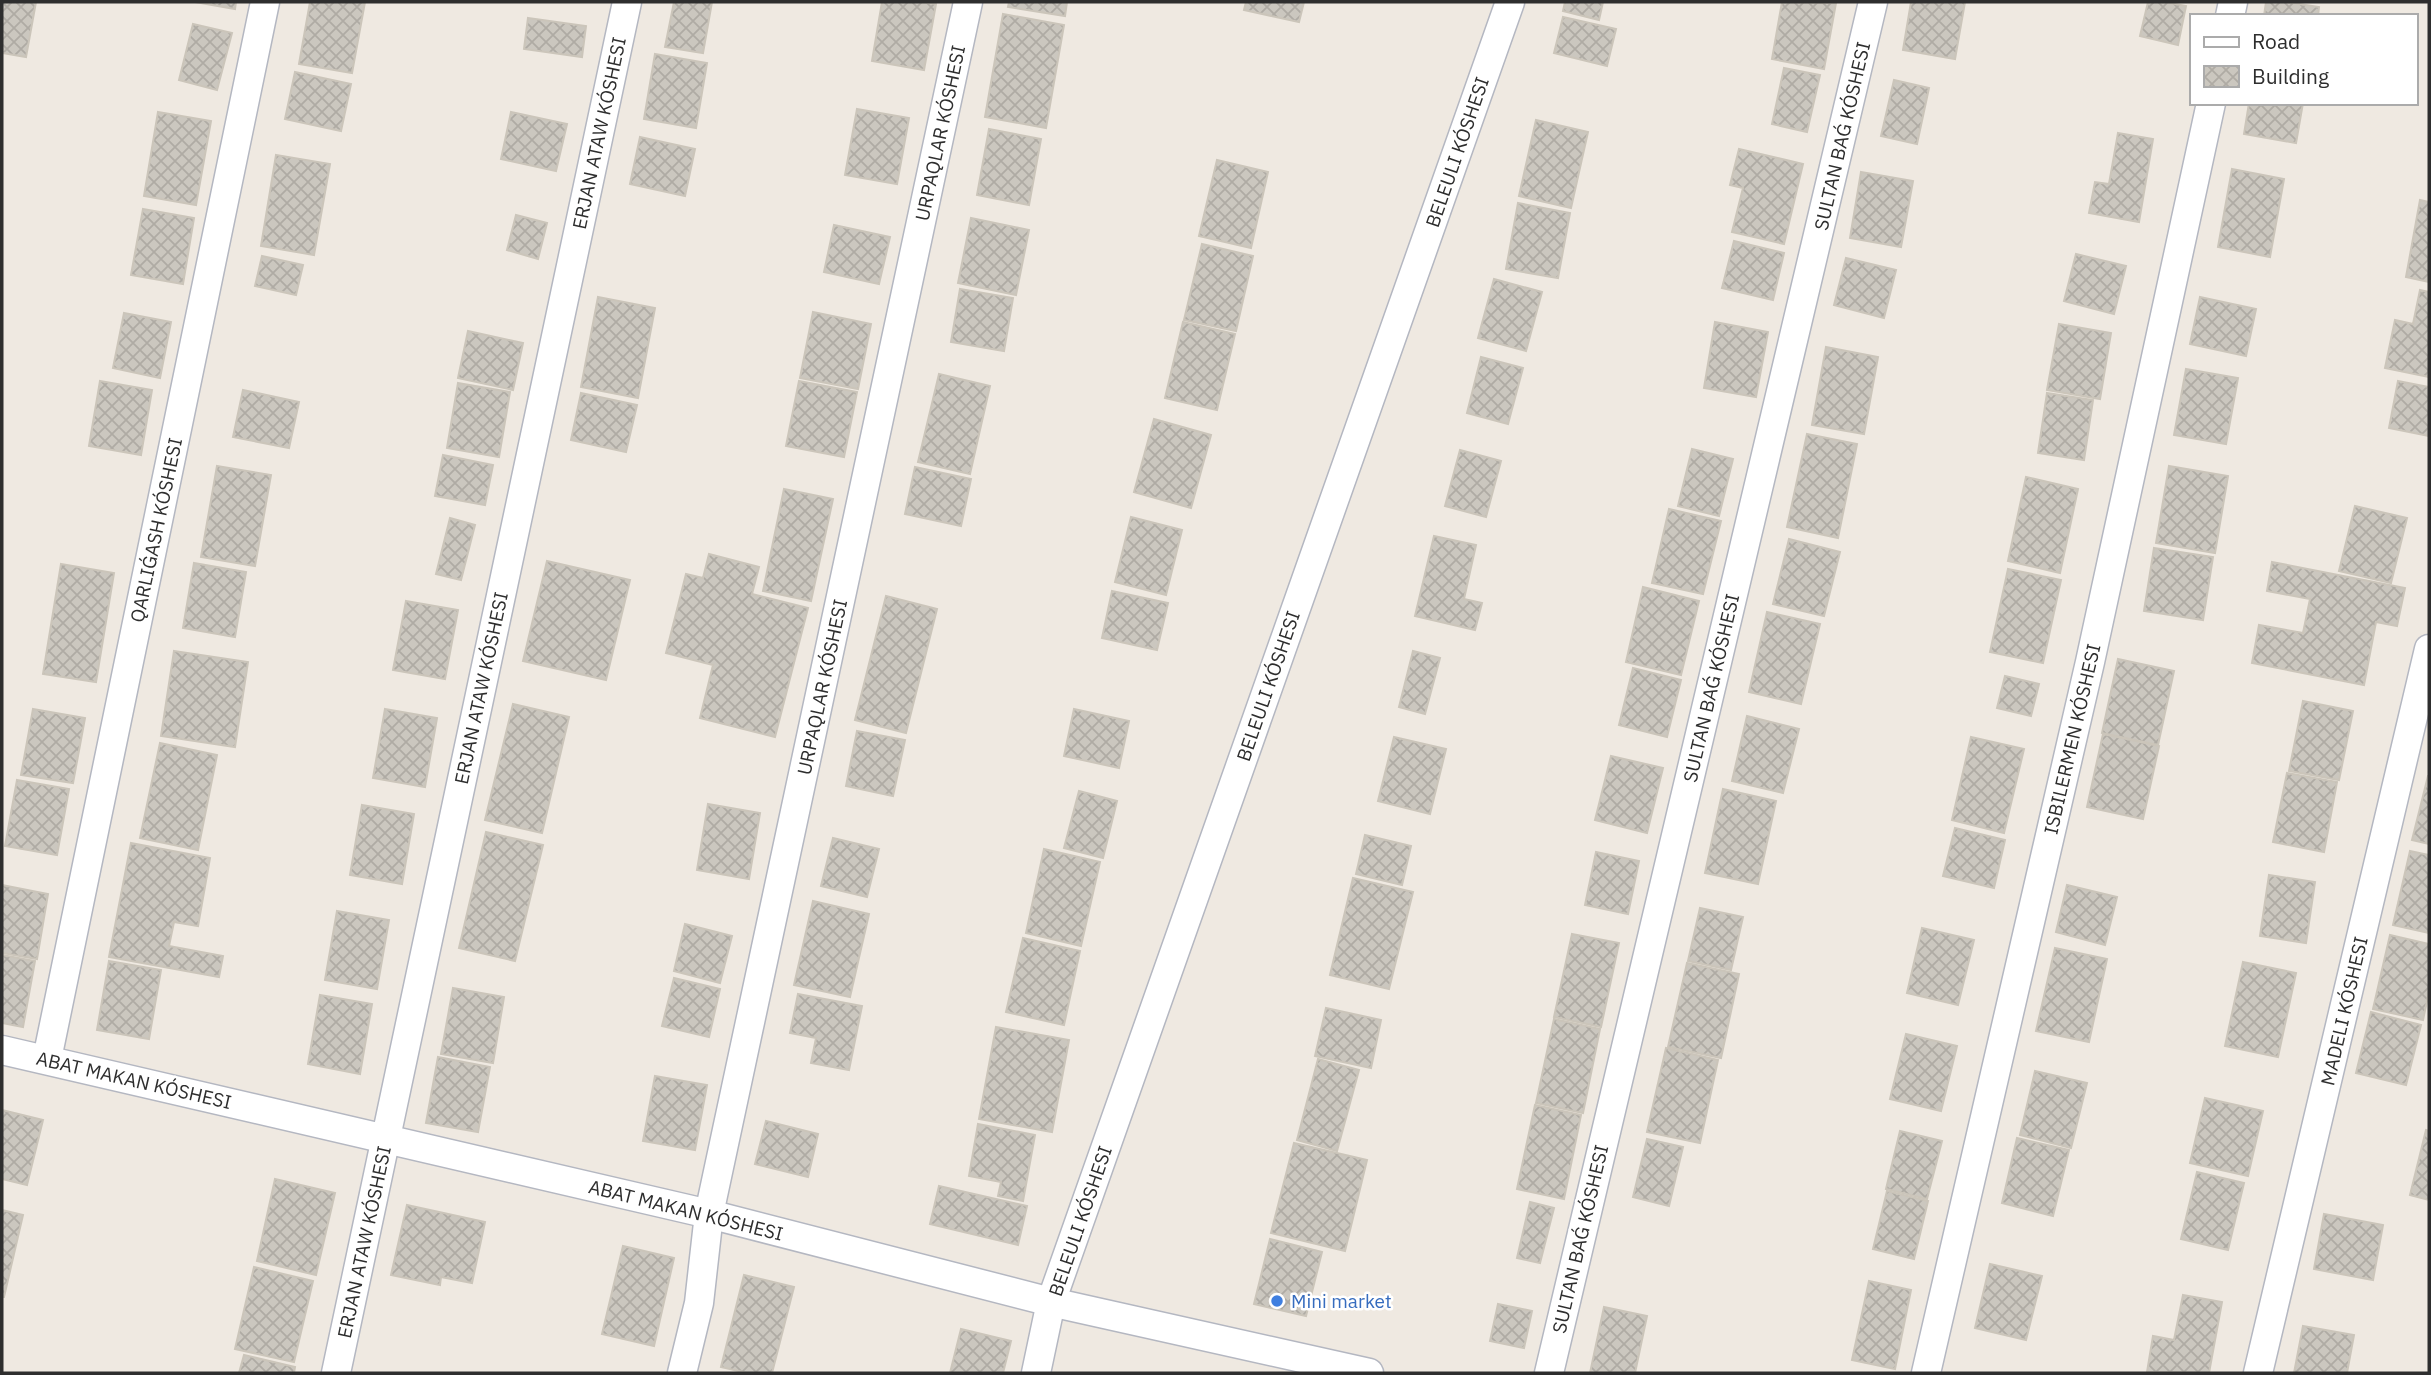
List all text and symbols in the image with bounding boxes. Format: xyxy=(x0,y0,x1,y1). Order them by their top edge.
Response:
legend xyxy=(2190,14,2417,105)
text: Road xyxy=(2252,27,2300,55)
street label: ERJAN ATAW KÓSHESI xyxy=(567,35,631,231)
street label: SULTAN BAǴ KÓSHESI xyxy=(1809,39,1875,233)
street label: URPAQLAR KÓSHESI xyxy=(910,43,970,223)
text: Building xyxy=(2252,62,2329,90)
street label: BELEULI KÓSHESI xyxy=(1420,74,1494,230)
street label: QARLIǴASH KÓSHESI xyxy=(125,435,187,625)
street label: ERJAN ATAW KÓSHESI xyxy=(449,590,513,786)
street label: SULTAN BAǴ KÓSHESI xyxy=(1678,591,1744,785)
street label: URPAQLAR KÓSHESI xyxy=(792,597,852,777)
street label: BELEULI KÓSHESI xyxy=(1231,608,1305,764)
street label: ISBILERMEN KÓSHESI xyxy=(2038,641,2106,837)
street label: MADELI KÓSHESI xyxy=(2315,934,2373,1088)
street label: ABAT MAKAN KÓSHESI xyxy=(34,1046,234,1114)
street label: SULTAN BAǴ KÓSHESI xyxy=(1547,1142,1613,1336)
street label: BELEULI KÓSHESI xyxy=(1043,1143,1117,1299)
street label: ERJAN ATAW KÓSHESI xyxy=(332,1144,396,1340)
street label: ABAT MAKAN KÓSHESI xyxy=(586,1174,786,1246)
place label: Mini market xyxy=(1291,1289,1392,1313)
marker: Mini market xyxy=(1269,1293,1285,1309)

